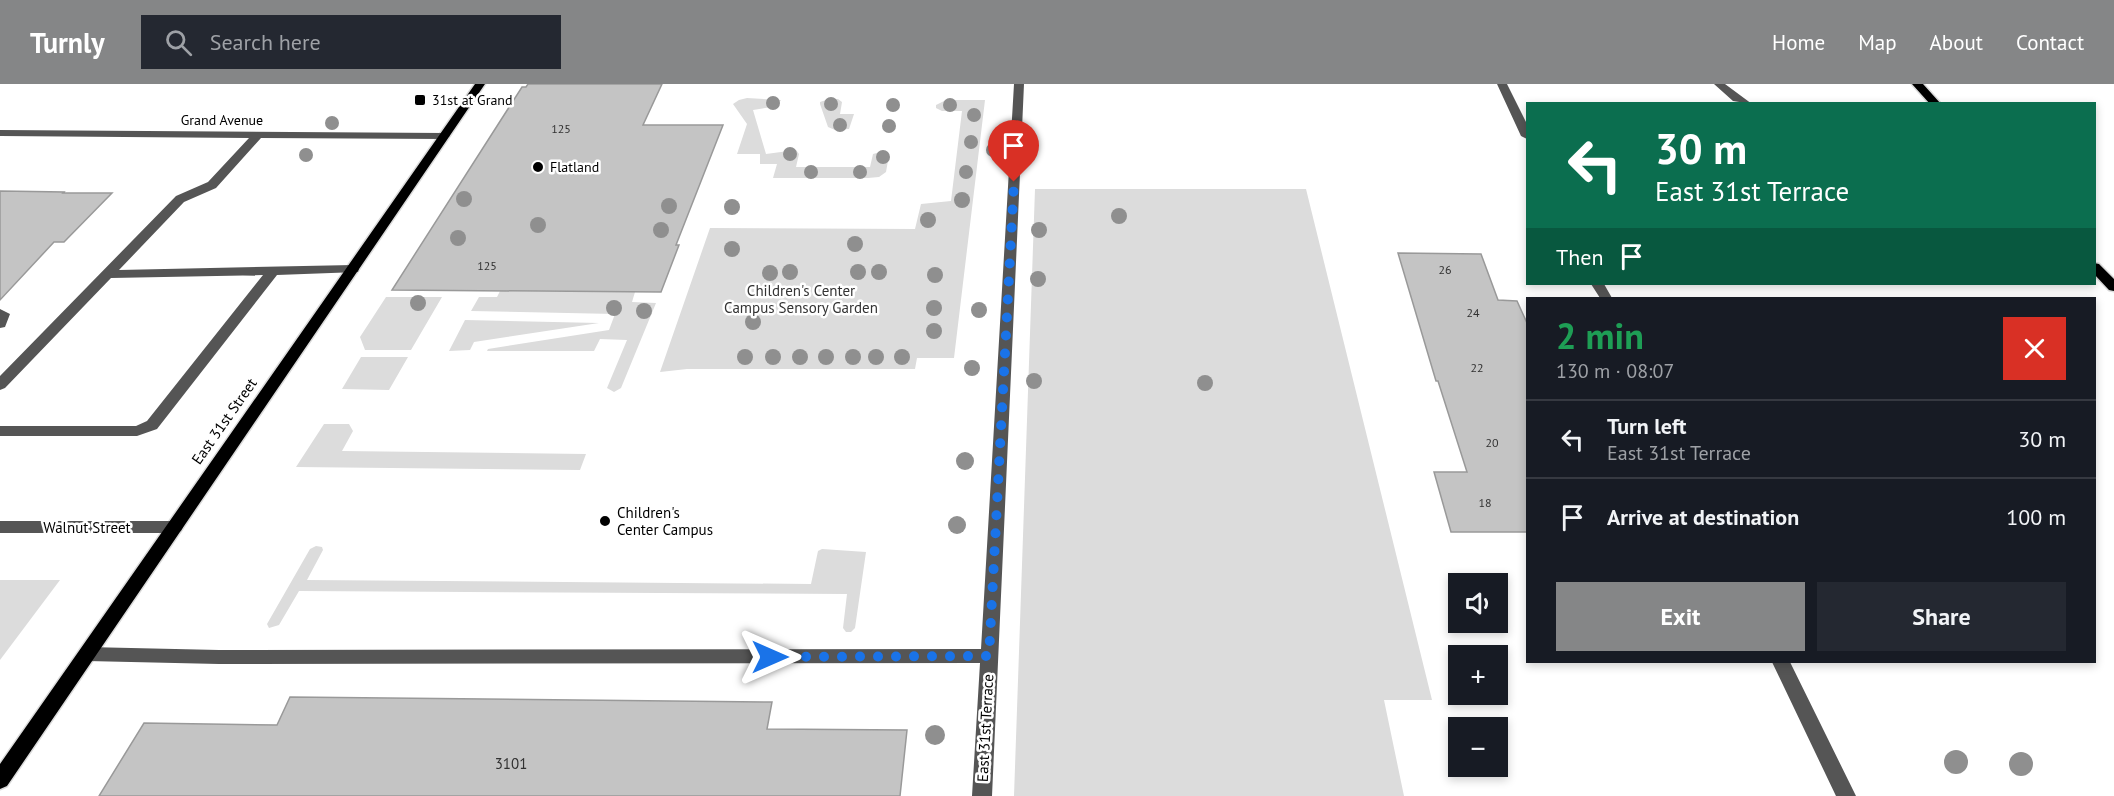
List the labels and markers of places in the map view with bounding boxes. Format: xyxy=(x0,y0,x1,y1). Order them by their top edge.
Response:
place label: 31st at Grand xyxy=(432,91,513,109)
marker: 31st at Grand xyxy=(413,93,427,107)
pin xyxy=(988,120,1039,182)
place label: Flatland xyxy=(550,158,599,176)
marker: Flatland xyxy=(531,160,545,174)
place label: Children's Center Campus xyxy=(617,503,713,539)
marker: Children's Center Campus xyxy=(598,514,612,528)

